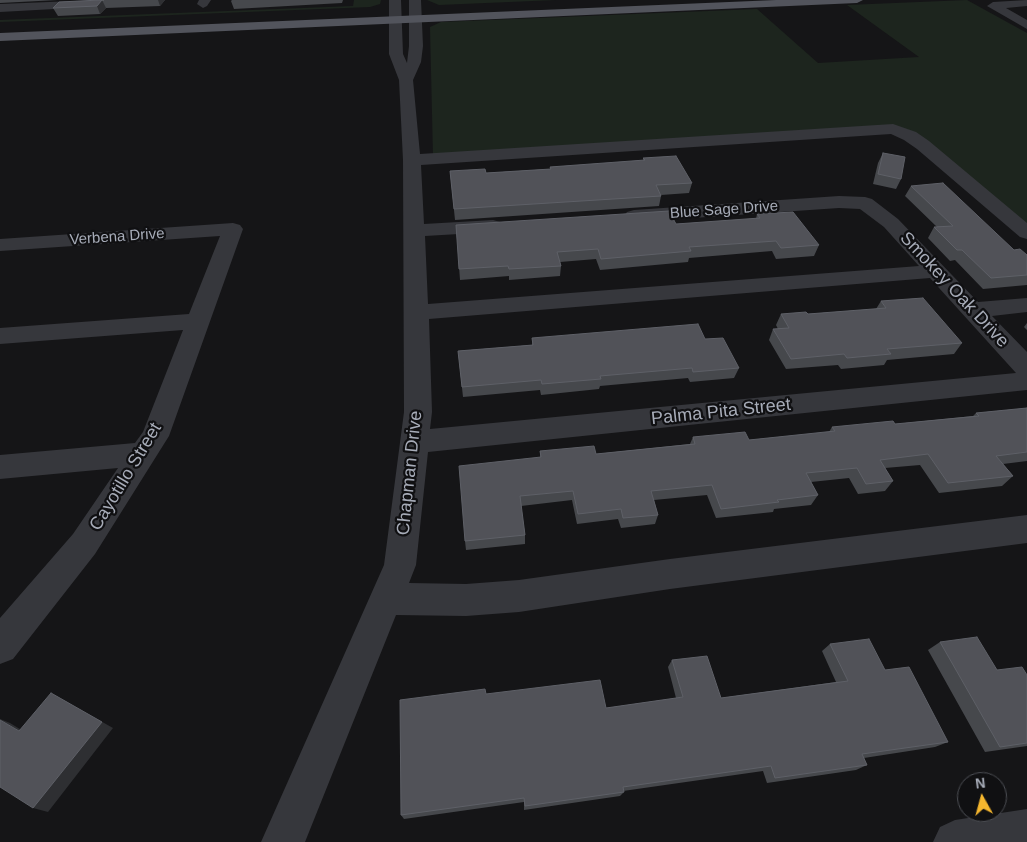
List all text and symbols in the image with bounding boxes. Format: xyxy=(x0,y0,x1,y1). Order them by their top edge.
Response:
street label: Blue Sage Drive xyxy=(669,197,779,223)
street label: Verbena Drive xyxy=(69,225,165,249)
street label: Smokey Oak Drive xyxy=(895,228,1013,352)
street label: Palma Pita Street xyxy=(650,394,792,430)
street label: Chapman Drive xyxy=(393,410,427,536)
street label: Cayotillo Street xyxy=(85,419,167,535)
north arrow xyxy=(957,772,1007,822)
text: N xyxy=(974,775,986,792)

